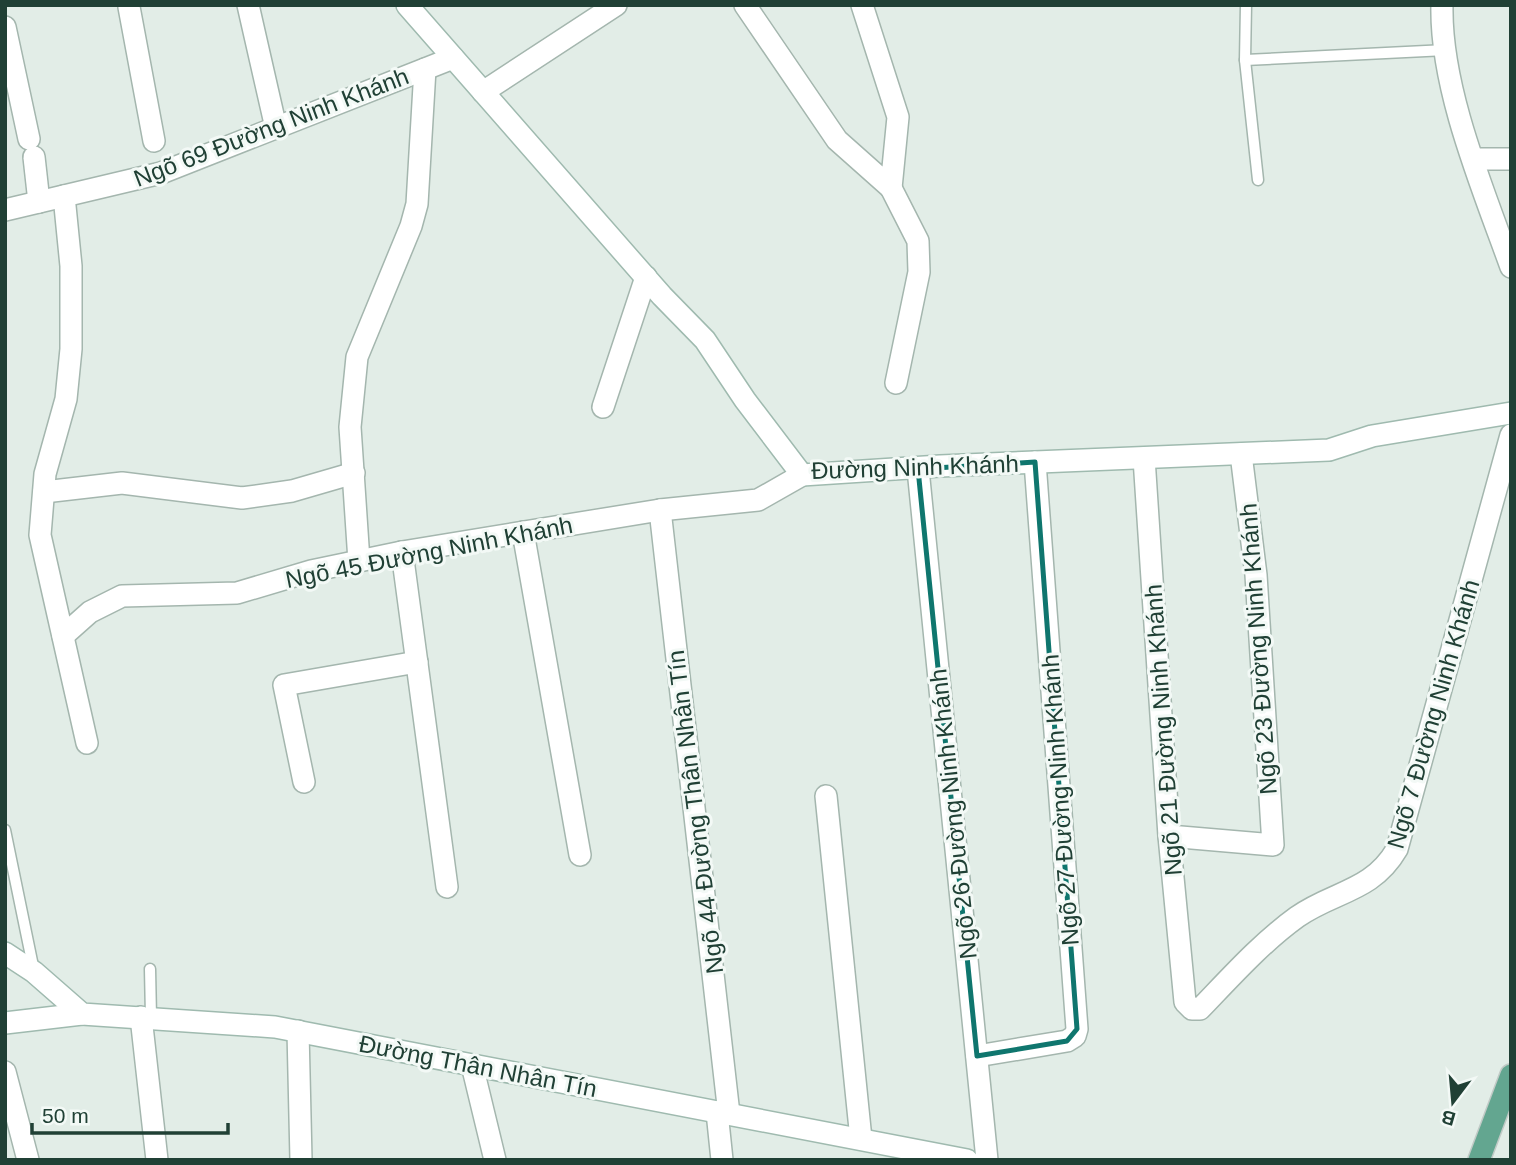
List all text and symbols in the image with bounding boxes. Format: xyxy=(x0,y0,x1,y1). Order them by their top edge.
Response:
street label: Ngõ 69 Đường Ninh Khánh xyxy=(130,62,412,192)
street label: Đường Ninh Khánh xyxy=(811,450,1019,484)
street label: Ngõ 23 Đường Ninh Khánh xyxy=(1234,502,1282,796)
street label: Ngõ 45 Đường Ninh Khánh xyxy=(283,511,575,593)
street label: Ngõ 7 Đường Ninh Khánh xyxy=(1382,576,1484,852)
street label: Ngõ 21 Đường Ninh Khánh xyxy=(1139,583,1187,877)
street label: Ngõ 44 Đường Thân Nhân Tín xyxy=(662,649,728,975)
street label: Ngõ 27 Đường Ninh Khánh xyxy=(1036,653,1084,947)
street label: Ngõ 26 Đường Ninh Khánh xyxy=(924,667,982,961)
street label: Đường Thân Nhân Tín xyxy=(357,1030,599,1102)
north arrow xyxy=(1418,1067,1488,1137)
scale bar xyxy=(32,1092,228,1136)
text: 50 m xyxy=(42,1104,89,1127)
text: B xyxy=(1439,1106,1458,1130)

